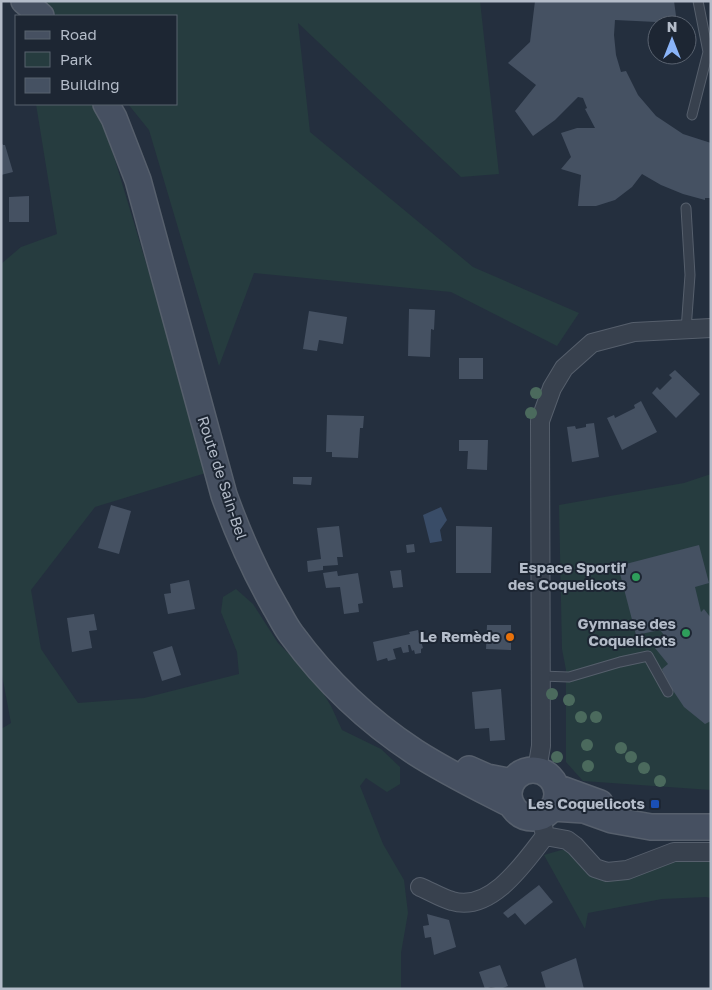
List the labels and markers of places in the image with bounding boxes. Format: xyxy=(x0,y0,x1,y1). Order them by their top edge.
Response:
place label: Espace Sportif des Coquelicots xyxy=(508,558,627,593)
marker: Espace Sportif des Coquelicots xyxy=(630,571,642,583)
place label: Gymnase des Coquelicots xyxy=(578,614,676,649)
place label: Le Remède xyxy=(420,627,500,645)
marker: Gymnase des Coquelicots xyxy=(680,627,692,639)
marker: Le Remède xyxy=(504,631,516,643)
place label: Les Coquelicots xyxy=(528,794,645,812)
marker: Les Coquelicots xyxy=(649,798,661,810)

